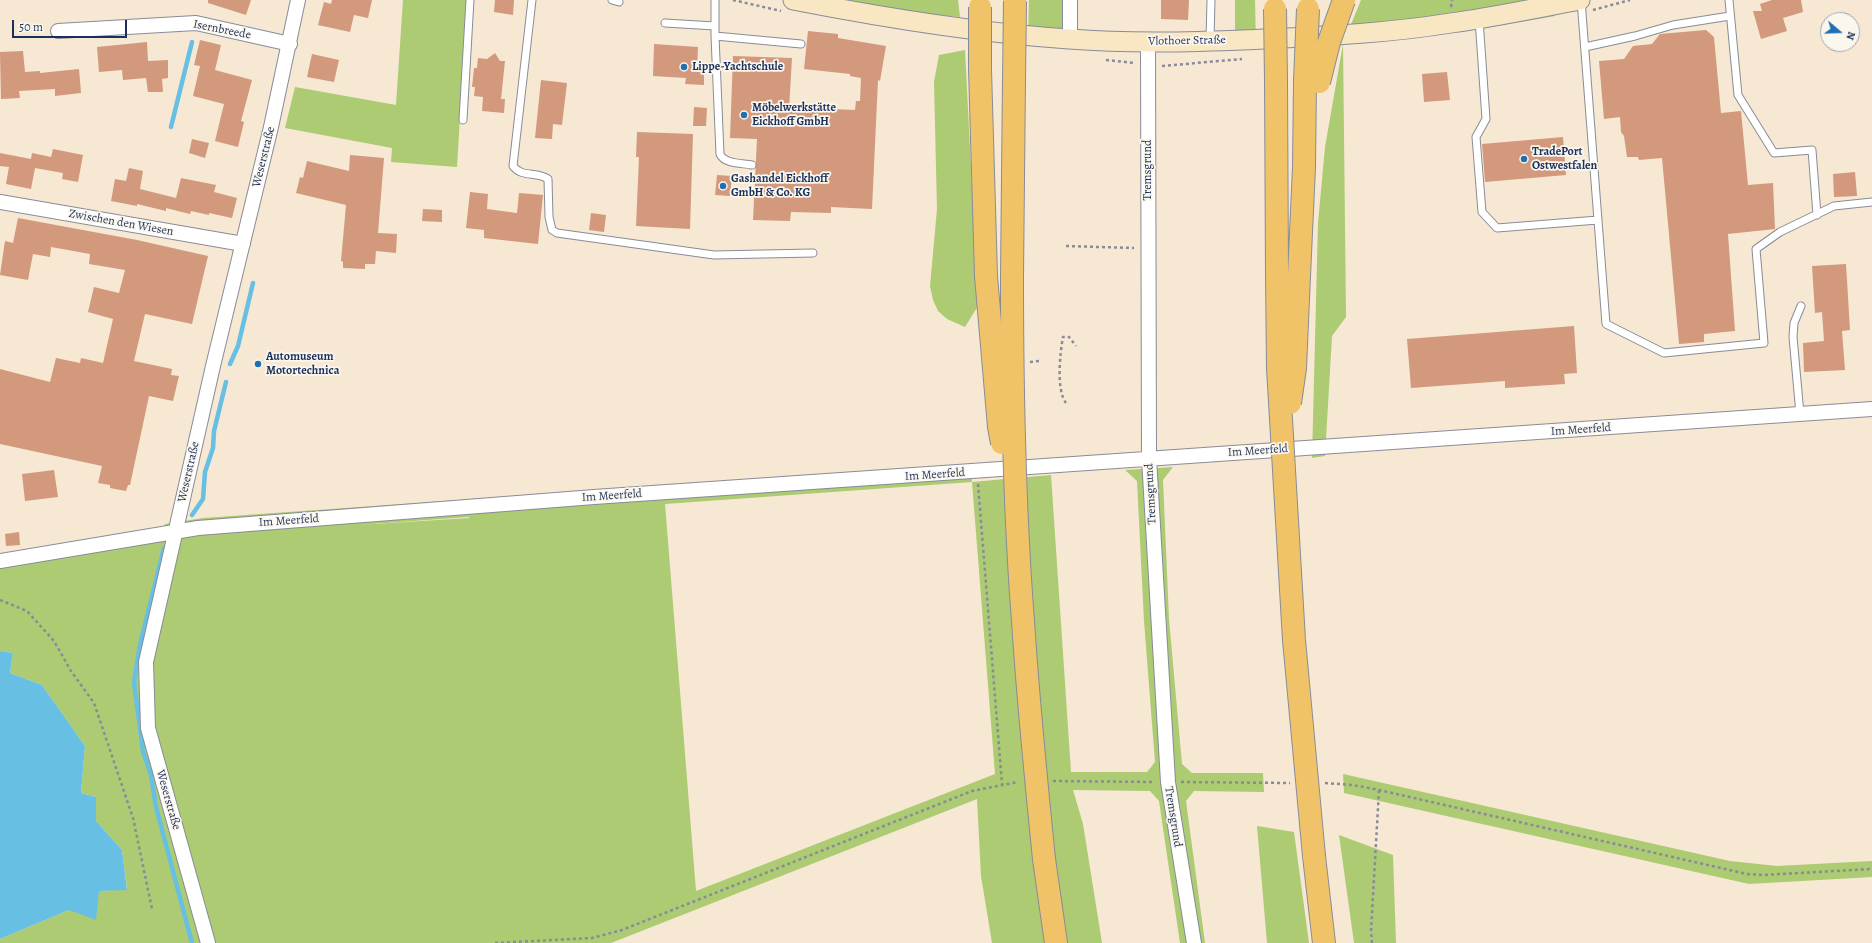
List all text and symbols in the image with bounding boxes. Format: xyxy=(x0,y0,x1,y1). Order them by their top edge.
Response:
scale bar xyxy=(14,12,129,38)
north arrow xyxy=(1820,12,1860,52)
street label: Isernbreede xyxy=(192,17,252,43)
text: 50 m xyxy=(19,19,43,35)
text: N xyxy=(1842,30,1859,42)
street label: Vlothoer Straße xyxy=(1148,33,1226,49)
place label: Lippe-Yachtschule xyxy=(692,60,783,74)
marker: Lippe-Yachtschule xyxy=(679,62,689,72)
place label: Möbelwerkstätte Eickhoff GmbH xyxy=(752,101,836,129)
marker: Möbelwerkstätte Eickhoff GmbH xyxy=(739,110,749,120)
street label: Weserstraße xyxy=(250,125,278,189)
street label: Tremsgrund xyxy=(1141,140,1155,200)
place label: TradePort Ostwestfalen xyxy=(1532,145,1597,173)
marker: TradePort Ostwestfalen xyxy=(1519,154,1529,164)
place label: Gashandel Eickhoff GmbH & Co. KG xyxy=(731,172,828,200)
marker: Gashandel Eickhoff GmbH & Co. KG xyxy=(718,181,728,191)
street label: Zwischen den Wiesen xyxy=(68,207,174,239)
place label: Automuseum Motortechnica xyxy=(266,350,339,378)
marker: Automuseum Motortechnica xyxy=(253,359,263,369)
street label: Im Meerfeld xyxy=(1550,421,1612,439)
street label: Weserstraße xyxy=(175,440,203,504)
street label: Im Meerfeld xyxy=(1227,442,1289,460)
street label: Tremsgrund xyxy=(1142,463,1160,525)
street label: Im Meerfeld xyxy=(904,466,966,484)
street label: Im Meerfeld xyxy=(581,487,643,505)
street label: Im Meerfeld xyxy=(258,512,320,530)
street label: Weserstraße xyxy=(153,768,183,832)
street label: Tremsgrund xyxy=(1161,786,1185,848)

